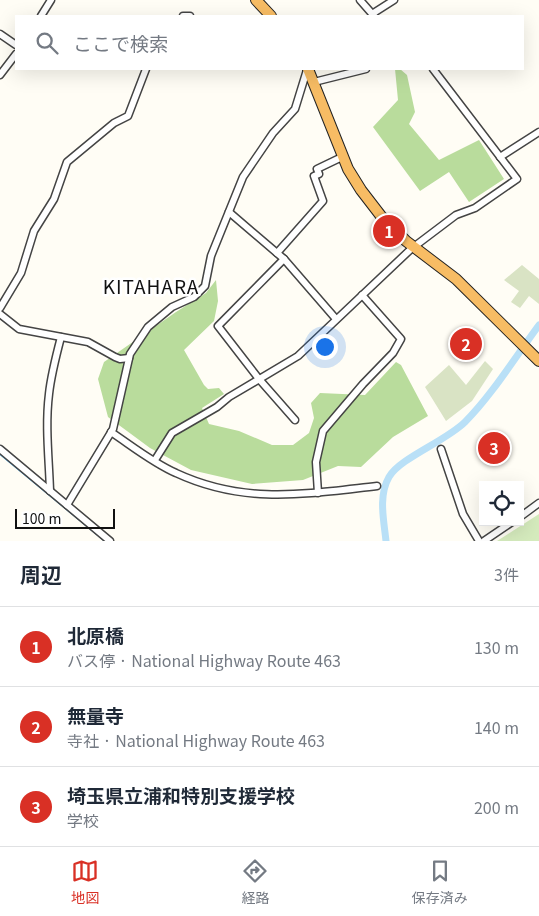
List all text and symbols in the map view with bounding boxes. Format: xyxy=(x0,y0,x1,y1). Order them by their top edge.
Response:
search box xyxy=(15,15,524,70)
icon: search xyxy=(33,29,61,57)
text: ここで検索 xyxy=(73,29,168,56)
pin: 1 xyxy=(373,212,405,250)
district label: KITAHARA xyxy=(103,272,199,299)
pin: 2 xyxy=(450,325,482,363)
your location xyxy=(312,334,338,360)
pin: 3 xyxy=(478,429,510,467)
map controls xyxy=(479,481,524,526)
button: locate xyxy=(479,481,524,526)
scale bar xyxy=(15,506,115,529)
text: 100 m xyxy=(22,508,61,528)
text: 周辺 xyxy=(20,559,62,589)
text: 3件 xyxy=(494,562,519,586)
text: 北原橋 xyxy=(67,621,124,648)
text: 1 xyxy=(31,635,41,659)
text: 130 m xyxy=(474,635,519,659)
text: バス停 · National Highway Route 463 xyxy=(67,648,341,672)
text: 無量寺 xyxy=(67,701,124,728)
text: 2 xyxy=(31,715,41,739)
text: 140 m xyxy=(474,715,519,739)
text: 寺社 · National Highway Route 463 xyxy=(67,728,325,752)
text: 埼玉県立浦和特別支援学校 xyxy=(67,781,295,808)
text: 3 xyxy=(31,795,41,819)
text: 200 m xyxy=(474,795,519,819)
text: 学校 xyxy=(67,808,99,832)
tab: 地図 xyxy=(71,857,99,907)
tab: 経路 xyxy=(241,857,269,907)
tab: 保存済み xyxy=(412,857,468,907)

